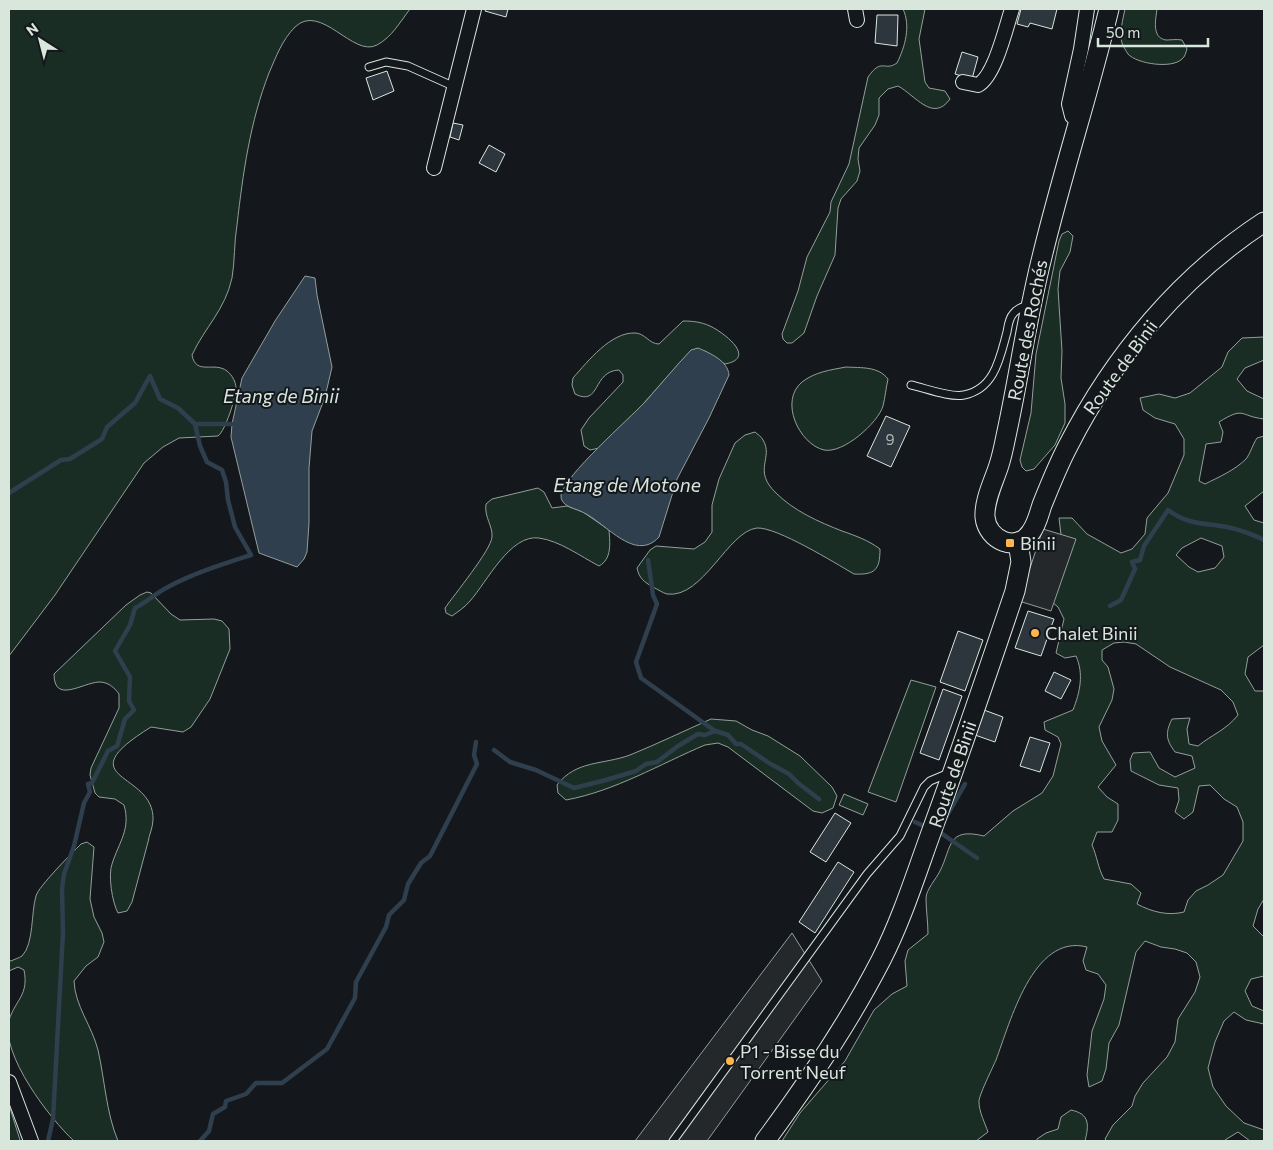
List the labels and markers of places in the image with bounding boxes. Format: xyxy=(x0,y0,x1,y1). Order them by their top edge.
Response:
place label: Binii xyxy=(1020,532,1056,554)
marker: Binii xyxy=(1004,537,1016,549)
place label: Chalet Binii xyxy=(1045,622,1138,644)
marker: Chalet Binii xyxy=(1029,627,1041,639)
place label: P1 - Bisse du Torrent Neuf xyxy=(740,1040,847,1083)
marker: P1 - Bisse du Torrent Neuf xyxy=(724,1055,736,1067)

